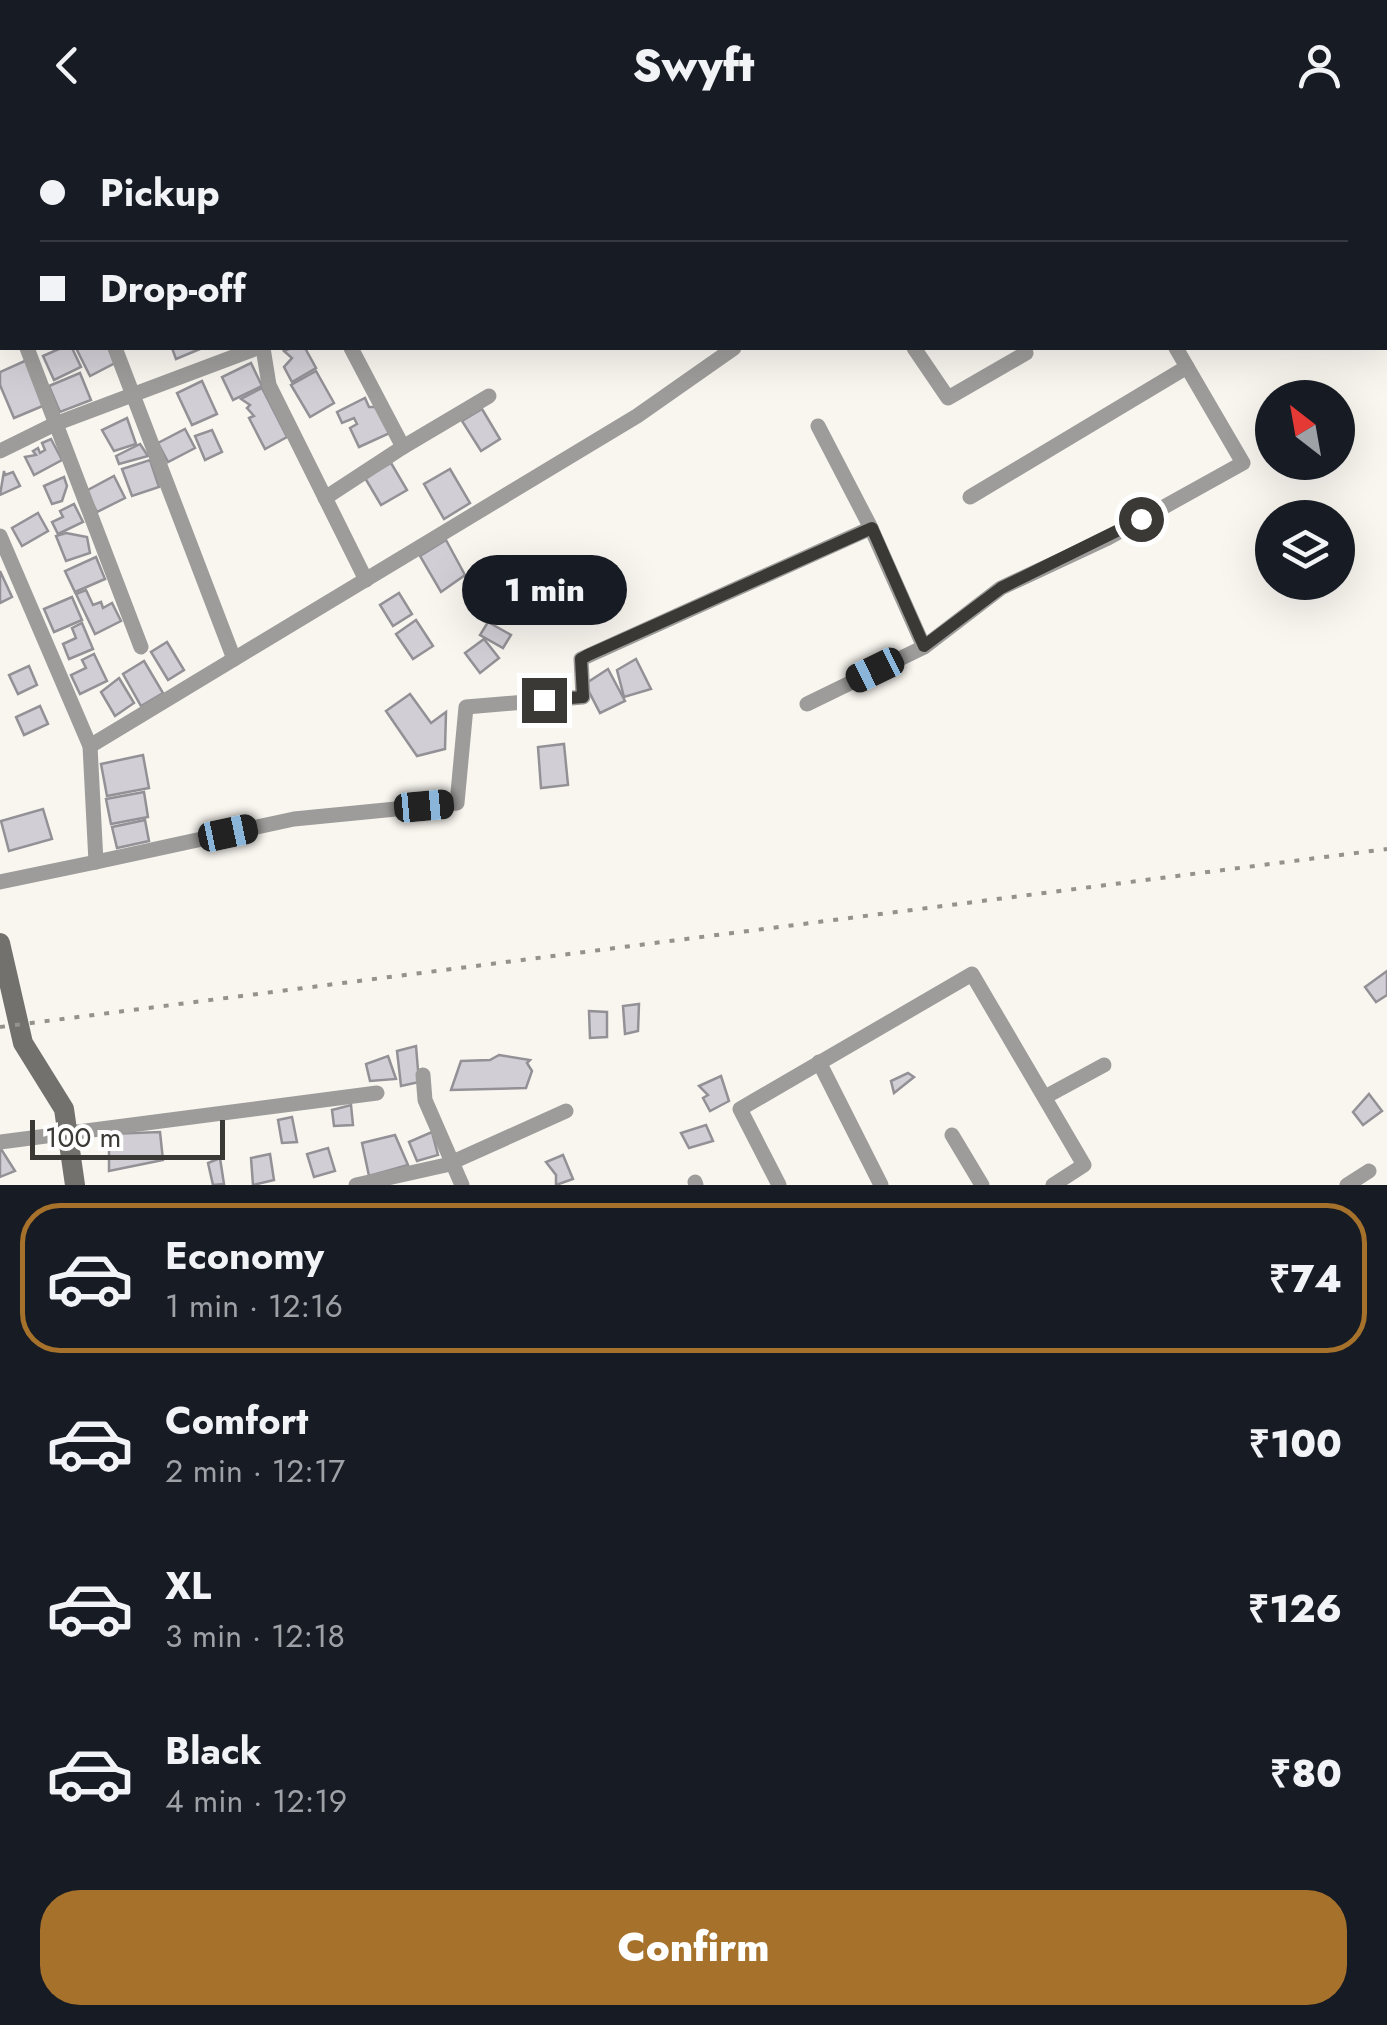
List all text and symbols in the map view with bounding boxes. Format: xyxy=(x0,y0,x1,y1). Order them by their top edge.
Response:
text: Swyft xyxy=(633,33,754,98)
icon: back xyxy=(40,38,95,93)
icon: person xyxy=(1292,38,1347,93)
text: Pickup xyxy=(100,165,220,220)
text: Drop-off xyxy=(100,261,246,316)
north arrow xyxy=(1255,380,1355,480)
map controls xyxy=(1255,380,1355,600)
route start xyxy=(1119,497,1164,542)
button: layers xyxy=(1255,500,1355,600)
callout: 1 min xyxy=(462,555,626,625)
text: 1 min xyxy=(504,567,585,613)
car xyxy=(841,643,909,697)
route end xyxy=(522,678,567,723)
car xyxy=(393,788,455,824)
car xyxy=(196,812,260,854)
scale bar xyxy=(30,1115,225,1160)
text: 100 m xyxy=(45,1117,121,1158)
text: Economy xyxy=(165,1228,324,1283)
icon: car xyxy=(45,1233,135,1323)
text: ₹74 xyxy=(1269,1251,1342,1306)
text: 1 min · 12:16 xyxy=(165,1283,343,1329)
text: Comfort xyxy=(165,1393,308,1448)
icon: car xyxy=(45,1398,135,1488)
text: ₹100 xyxy=(1248,1416,1342,1471)
text: 2 min · 12:17 xyxy=(165,1448,345,1494)
text: XL xyxy=(165,1558,211,1613)
icon: car xyxy=(45,1563,135,1653)
text: ₹126 xyxy=(1248,1581,1342,1636)
text: 3 min · 12:18 xyxy=(165,1613,345,1659)
text: Black xyxy=(165,1723,262,1778)
icon: car xyxy=(45,1728,135,1818)
text: ₹80 xyxy=(1270,1746,1342,1801)
text: 4 min · 12:19 xyxy=(165,1778,347,1824)
button: Confirm xyxy=(40,1890,1347,2005)

